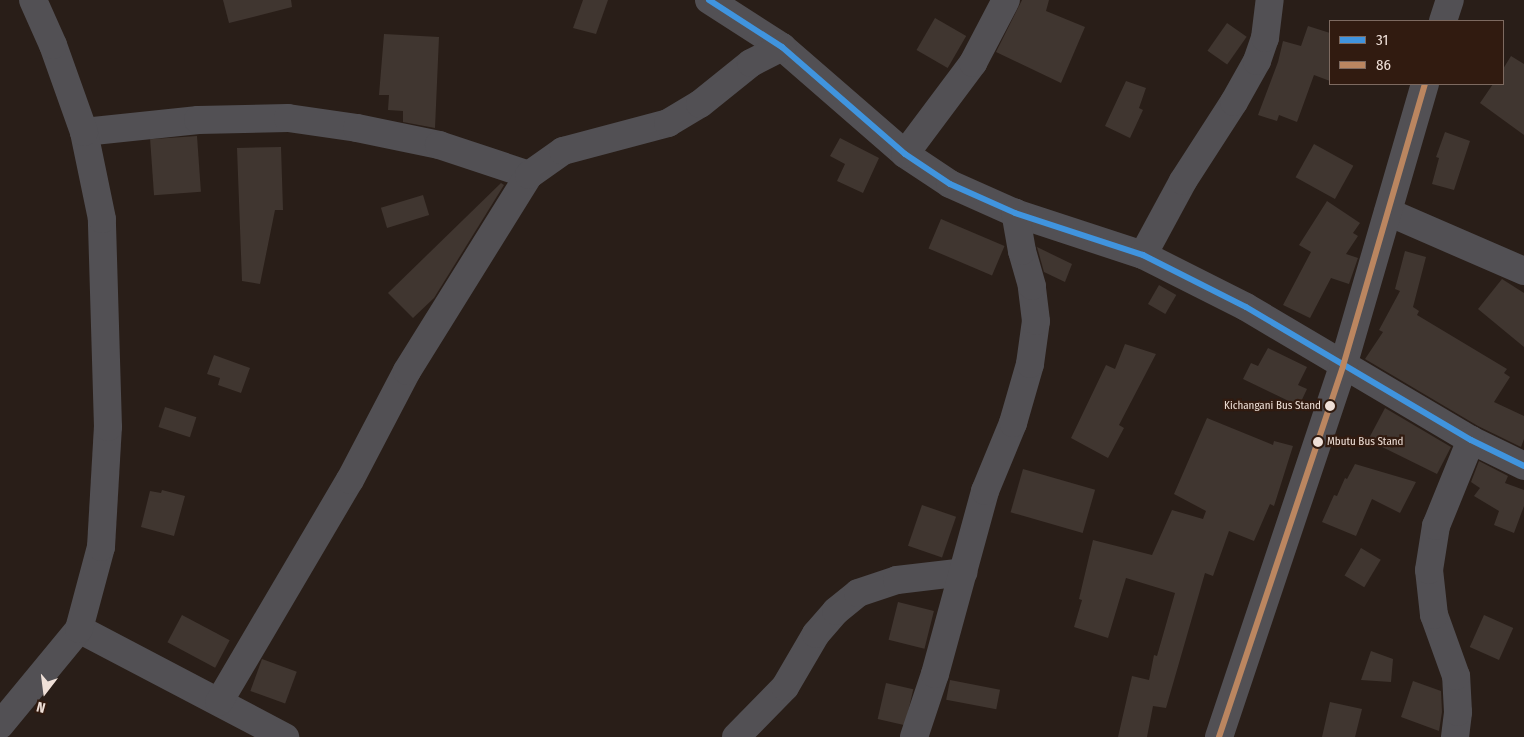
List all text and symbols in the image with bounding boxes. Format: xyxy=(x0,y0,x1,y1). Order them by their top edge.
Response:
legend xyxy=(1329,20,1504,85)
text: 31 xyxy=(1376,31,1388,49)
text: 86 xyxy=(1376,56,1391,74)
place label: Kichangani Bus Stand xyxy=(1224,399,1321,413)
marker: Kichangani Bus Stand xyxy=(1325,401,1335,411)
place label: Mbutu Bus Stand xyxy=(1327,435,1403,449)
marker: Mbutu Bus Stand xyxy=(1313,437,1323,447)
north arrow xyxy=(20,667,70,717)
text: N xyxy=(35,698,47,716)

